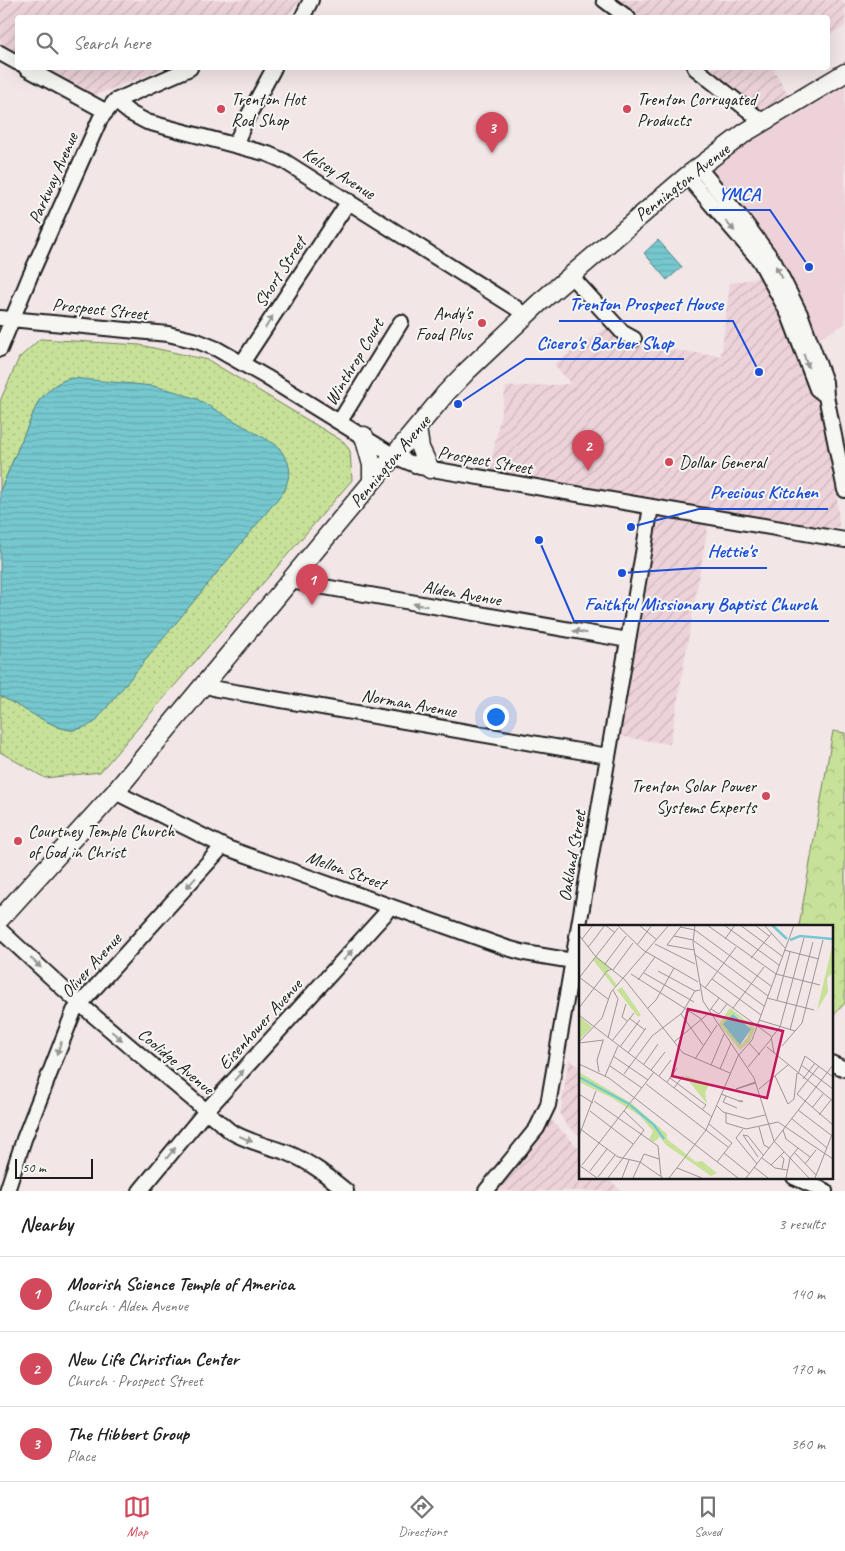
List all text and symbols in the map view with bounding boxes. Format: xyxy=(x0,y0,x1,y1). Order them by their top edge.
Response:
search box xyxy=(15,15,830,70)
icon: search xyxy=(33,29,61,57)
text: Search here xyxy=(73,31,150,55)
place label: Trenton Hot Rod Shop xyxy=(231,88,307,131)
place label: Trenton Corrugated Products xyxy=(637,88,759,131)
marker: Trenton Hot Rod Shop xyxy=(215,103,227,115)
marker: Trenton Corrugated Products xyxy=(621,103,633,115)
pin: 3 xyxy=(476,112,508,153)
street label: Parkway Avenue xyxy=(23,128,83,227)
street label: Pennington Avenue xyxy=(630,138,735,226)
street label: Kelsey Avenue xyxy=(299,142,380,204)
callout: YMCA xyxy=(709,176,770,210)
text: YMCA xyxy=(718,182,761,206)
one-way arrow xyxy=(724,219,736,231)
street label: Short Street xyxy=(249,230,313,311)
one-way arrow xyxy=(775,265,783,280)
callout: Trenton Prospect House xyxy=(559,287,733,321)
text: Trenton Prospect House xyxy=(569,292,725,316)
street label: Prospect Street xyxy=(51,293,151,325)
place label: Andy's Food Plus xyxy=(416,302,474,345)
street label: Winthrop Court xyxy=(320,313,389,409)
one-way arrow xyxy=(264,316,274,329)
marker: Andy's Food Plus xyxy=(476,317,488,329)
callout: Cicero's Barber Shop xyxy=(526,325,684,359)
text: Cicero's Barber Shop xyxy=(537,331,675,355)
one-way arrow xyxy=(803,354,811,368)
street label: Pennington Avenue xyxy=(345,409,436,512)
pin: 2 xyxy=(572,430,604,471)
street label: Prospect Street xyxy=(436,441,536,479)
place label: Dollar General xyxy=(679,451,768,473)
marker: Dollar General xyxy=(663,456,675,468)
callout: Precious Kitchen xyxy=(699,475,828,509)
text: Precious Kitchen xyxy=(710,480,819,504)
callout: Hettie's xyxy=(698,534,767,568)
text: Hettie's xyxy=(708,539,759,563)
pin: 1 xyxy=(296,564,328,605)
street label: Alden Avenue xyxy=(421,575,504,611)
callout: Faithful Missionary Baptist Church xyxy=(574,587,829,621)
text: Faithful Missionary Baptist Church xyxy=(585,592,819,616)
one-way arrow xyxy=(412,600,428,608)
one-way arrow xyxy=(572,628,588,636)
street label: Norman Avenue xyxy=(360,684,459,722)
your location xyxy=(483,704,509,730)
place label: Trenton Solar Power Systems Experts xyxy=(631,775,758,818)
marker: Trenton Solar Power Systems Experts xyxy=(760,790,772,802)
street label: Oakland Street xyxy=(553,807,591,903)
place label: Courtney Temple Church of God in Christ xyxy=(28,820,175,863)
marker: Courtney Temple Church of God in Christ xyxy=(12,835,24,847)
street label: Mellon Street xyxy=(303,845,392,896)
one-way arrow xyxy=(185,876,197,888)
inset map xyxy=(579,925,832,1178)
street label: Oliver Avenue xyxy=(56,927,127,1002)
one-way arrow xyxy=(342,949,354,961)
one-way arrow xyxy=(29,957,41,969)
street label: Eisenhower Avenue xyxy=(213,973,307,1074)
street label: Coolidge Avenue xyxy=(133,1023,219,1100)
one-way arrow xyxy=(110,1030,123,1041)
one-way arrow xyxy=(55,1041,63,1056)
one-way arrow xyxy=(233,1070,245,1082)
one-way arrow xyxy=(239,1135,253,1143)
one-way arrow xyxy=(166,1147,177,1160)
scale bar xyxy=(15,1156,92,1179)
text: 50 m xyxy=(22,1159,46,1176)
text: Nearby xyxy=(20,1211,73,1237)
text: 3 results xyxy=(778,1214,825,1234)
text: Moorish Science Temple of America xyxy=(67,1272,294,1296)
text: 1 xyxy=(32,1284,40,1304)
text: 140 m xyxy=(791,1284,825,1304)
text: Church · Alden Avenue xyxy=(67,1296,188,1316)
text: New Life Christian Center xyxy=(67,1347,239,1371)
text: 2 xyxy=(32,1359,40,1379)
text: 170 m xyxy=(791,1359,825,1379)
text: Church · Prospect Street xyxy=(67,1371,203,1391)
text: The Hibbert Group xyxy=(67,1422,189,1446)
text: 3 xyxy=(32,1434,40,1454)
text: 360 m xyxy=(791,1434,825,1454)
text: Place xyxy=(67,1446,95,1466)
tab: Map xyxy=(123,1493,151,1540)
tab: Directions xyxy=(398,1493,447,1540)
tab: Saved xyxy=(694,1493,722,1540)

